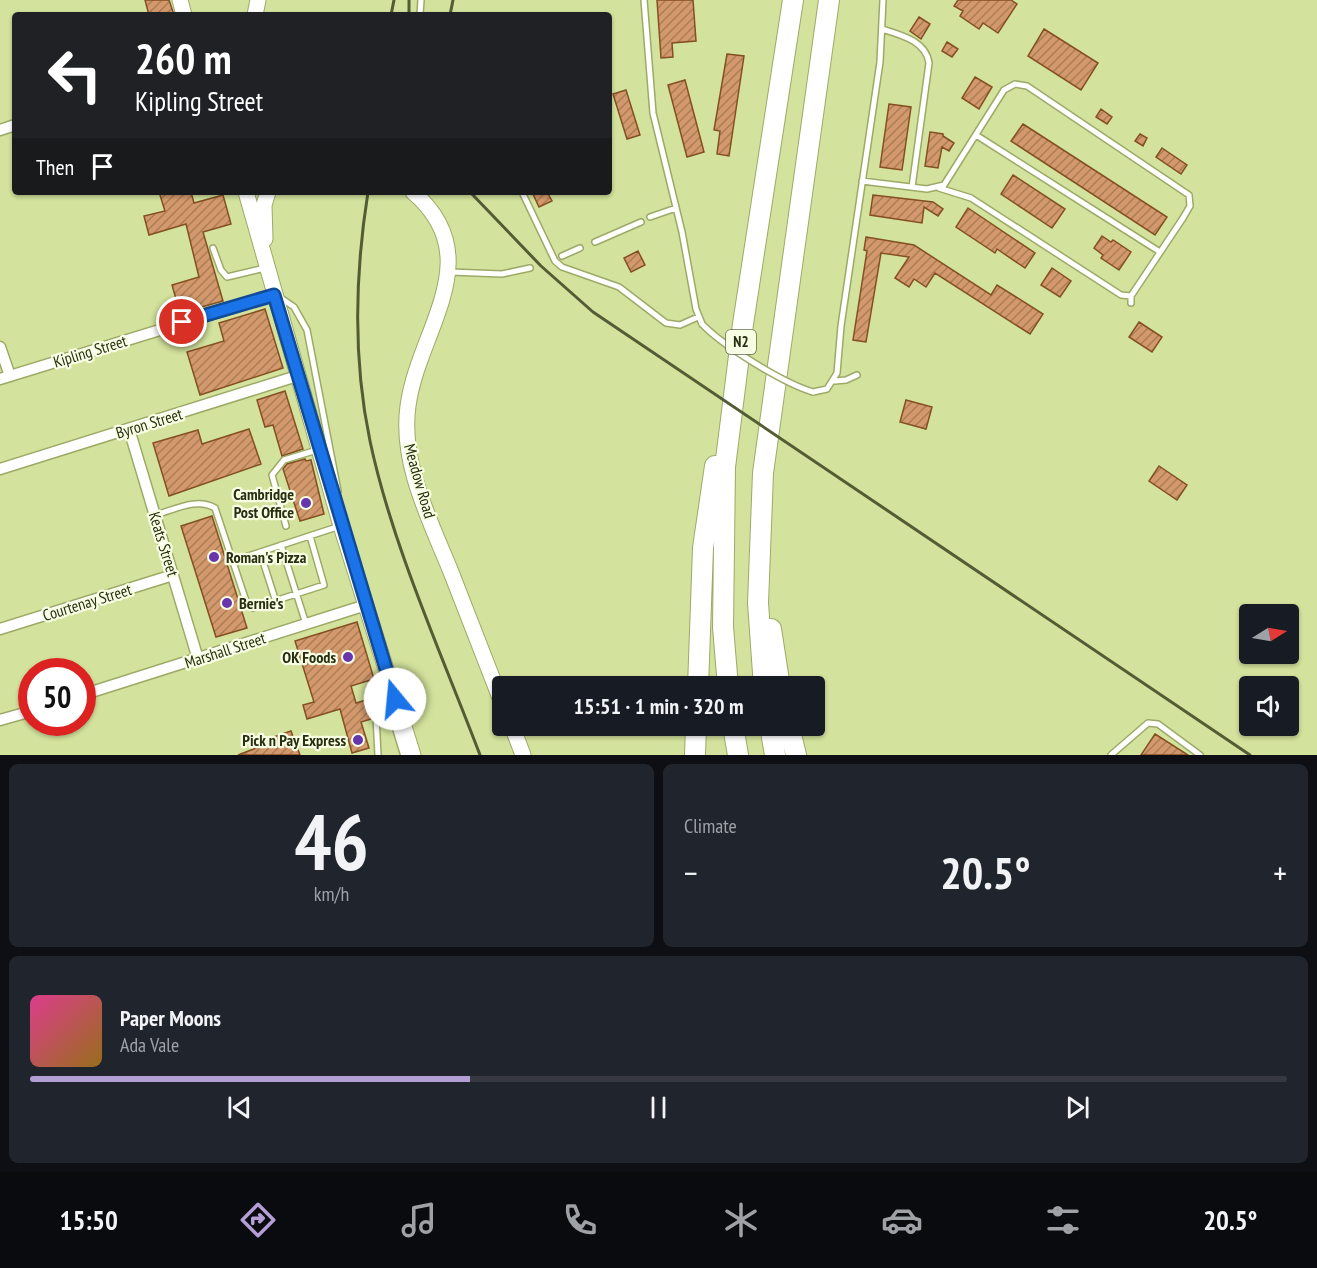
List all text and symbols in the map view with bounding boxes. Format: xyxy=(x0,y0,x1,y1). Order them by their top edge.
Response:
text: 260 m xyxy=(135,31,232,86)
icon: left xyxy=(36,36,114,114)
text: Kipling Street xyxy=(135,84,263,118)
icon: arrive xyxy=(86,150,119,183)
text: Then xyxy=(36,153,74,181)
pin xyxy=(156,296,207,347)
icon: arrive xyxy=(165,305,198,338)
street label: Kipling Street xyxy=(51,330,130,372)
road number: N2 xyxy=(726,330,756,354)
street label: Byron Street xyxy=(113,403,185,443)
street label: Meadow Road xyxy=(400,441,440,521)
place label: Cambridge Post Office xyxy=(233,484,294,522)
marker: Cambridge Post Office xyxy=(299,496,313,510)
street label: Keats Street xyxy=(145,509,183,579)
place label: Roman's Pizza xyxy=(226,547,307,567)
marker: Roman's Pizza xyxy=(207,550,221,564)
street label: Courtenay Street xyxy=(40,579,134,625)
place label: Bernie's xyxy=(239,593,284,613)
marker: Bernie's xyxy=(220,596,234,610)
north arrow xyxy=(1239,604,1299,664)
map controls xyxy=(1239,604,1299,736)
street label: Marshall Street xyxy=(182,627,269,672)
place label: OK Foods xyxy=(282,647,336,667)
marker: OK Foods xyxy=(341,650,355,664)
speed limit sign: 50 xyxy=(18,658,96,736)
position arrow xyxy=(363,667,427,731)
button: sound xyxy=(1239,676,1299,736)
text: 15:51 · 1 min · 320 m xyxy=(573,692,744,720)
place label: Pick n Pay Express xyxy=(242,730,346,750)
marker: Pick n Pay Express xyxy=(351,733,365,747)
text: 46 xyxy=(294,791,369,892)
text: Climate xyxy=(684,813,737,839)
text: 20.5° xyxy=(940,843,1031,901)
text: − xyxy=(684,851,698,894)
text: + xyxy=(1273,851,1287,894)
text: km/h xyxy=(314,881,349,907)
text: Paper Moons xyxy=(120,1004,221,1032)
text: Ada Vale xyxy=(120,1032,179,1058)
icon: previous xyxy=(223,1091,256,1124)
icon: pause xyxy=(642,1091,675,1124)
icon: next xyxy=(1061,1091,1094,1124)
icon: directions xyxy=(237,1199,279,1241)
icon: music xyxy=(398,1199,440,1241)
icon: phone xyxy=(559,1199,601,1241)
icon: climate xyxy=(720,1199,762,1241)
icon: car xyxy=(881,1199,923,1241)
icon: filters xyxy=(1042,1199,1084,1241)
text: 15:50 xyxy=(60,1203,118,1237)
text: 20.5° xyxy=(1203,1203,1257,1237)

